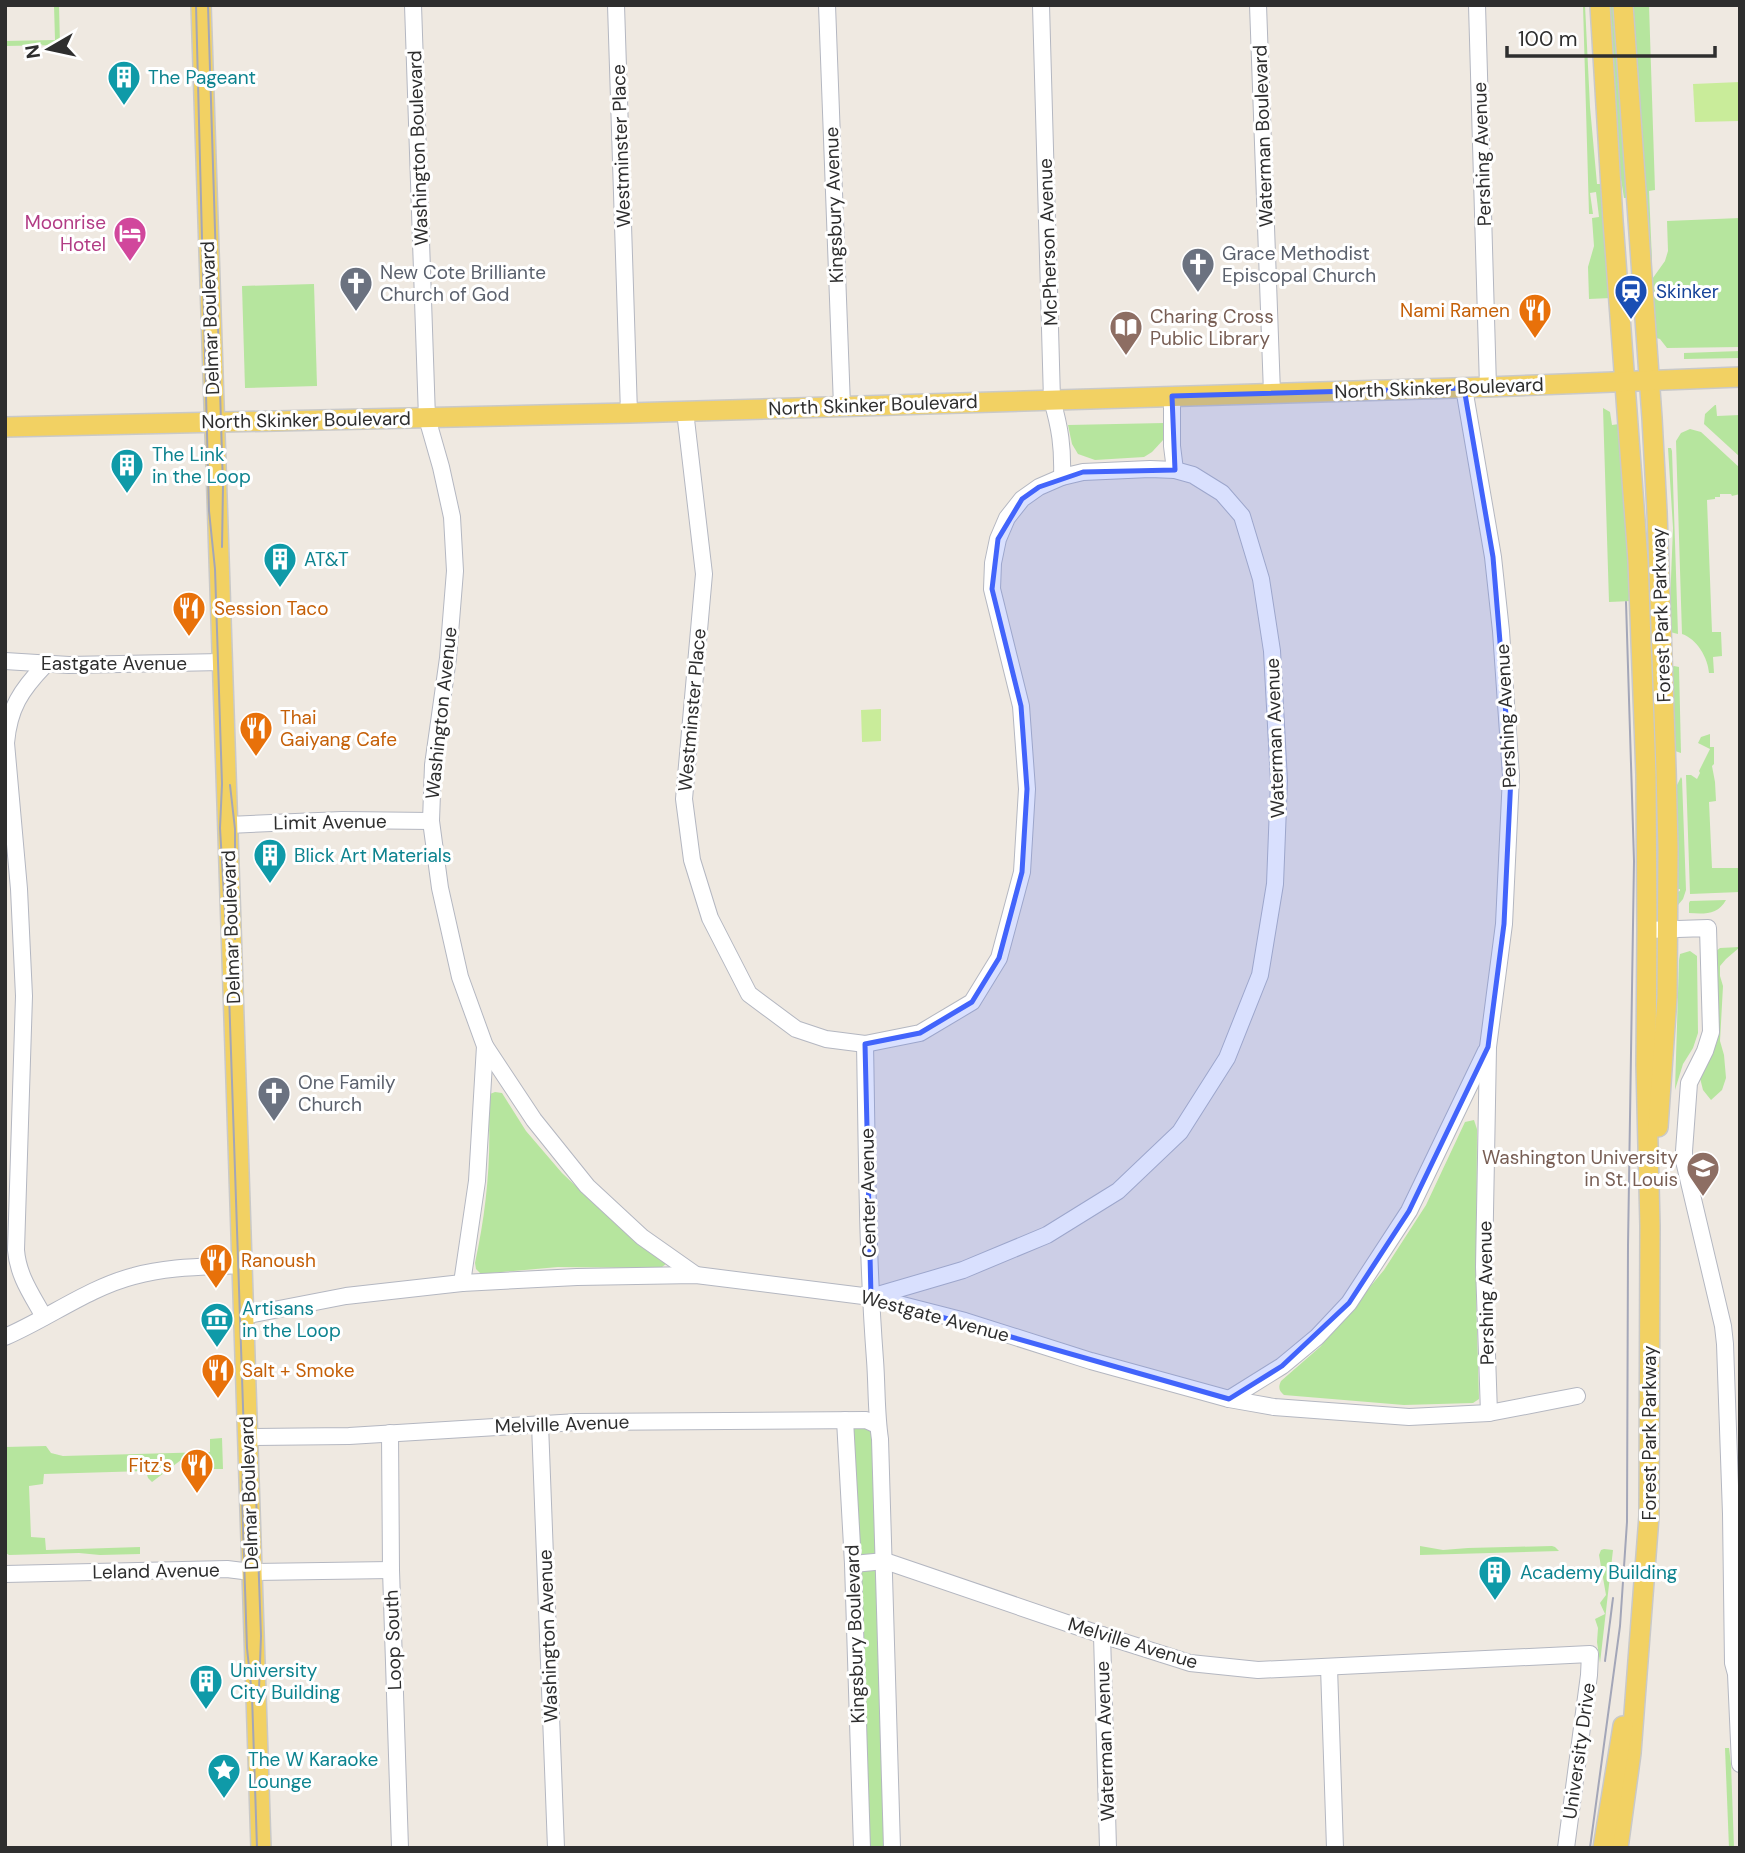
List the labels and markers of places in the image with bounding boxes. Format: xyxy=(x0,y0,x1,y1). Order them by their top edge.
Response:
building icon: The Pageant xyxy=(105,58,143,107)
place label: The Pageant xyxy=(148,65,256,90)
place label: Moonrise Hotel xyxy=(25,210,106,257)
hotel icon: Moonrise Hotel xyxy=(111,214,149,263)
place label: Grace Methodist Episcopal Church xyxy=(1222,241,1376,288)
church icon: Grace Methodist Episcopal Church xyxy=(1179,245,1217,294)
place label: New Cote Brilliante Church of God xyxy=(380,260,546,307)
church icon: New Cote Brilliante Church of God xyxy=(337,264,375,313)
station icon: Skinker xyxy=(1612,272,1650,321)
place label: Skinker xyxy=(1656,279,1719,304)
restaurant icon: Nami Ramen xyxy=(1516,291,1554,340)
place label: Nami Ramen xyxy=(1400,298,1510,323)
place label: Charing Cross Public Library xyxy=(1150,304,1274,351)
library icon: Charing Cross Public Library xyxy=(1107,308,1145,357)
place label: The Link in the Loop xyxy=(152,442,251,489)
building icon: The Link in the Loop xyxy=(108,446,146,495)
building icon: AT&T xyxy=(261,540,299,589)
place label: AT&T xyxy=(304,547,349,572)
restaurant icon: Session Taco xyxy=(170,589,208,638)
place label: Session Taco xyxy=(214,596,328,621)
place label: Thai Gaiyang Cafe xyxy=(280,705,397,752)
restaurant icon: Thai Gaiyang Cafe xyxy=(237,709,275,758)
building icon: Blick Art Materials xyxy=(251,836,289,885)
place label: Blick Art Materials xyxy=(294,843,452,868)
place label: One Family Church xyxy=(298,1070,396,1117)
church icon: One Family Church xyxy=(255,1074,293,1123)
place label: Washington University in St. Louis xyxy=(1482,1145,1678,1192)
school or university icon: Washington University in St. Louis xyxy=(1684,1149,1722,1198)
restaurant icon: Ranoush xyxy=(197,1241,235,1290)
place label: Ranoush xyxy=(241,1248,316,1273)
place label: Artisans in the Loop xyxy=(242,1296,341,1343)
museum icon: Artisans in the Loop xyxy=(198,1300,236,1349)
restaurant icon: Salt + Smoke xyxy=(199,1351,237,1400)
place label: Salt + Smoke xyxy=(242,1358,355,1383)
restaurant icon: Fitz's xyxy=(178,1446,216,1495)
place label: Fitz's xyxy=(129,1453,172,1478)
building icon: Academy Building xyxy=(1476,1553,1514,1602)
place label: Academy Building xyxy=(1520,1560,1678,1585)
place label: University City Building xyxy=(230,1658,341,1705)
building icon: University City Building xyxy=(187,1662,225,1711)
place label: The W Karaoke Lounge xyxy=(248,1747,378,1794)
place icon: The W Karaoke Lounge xyxy=(205,1751,243,1800)

